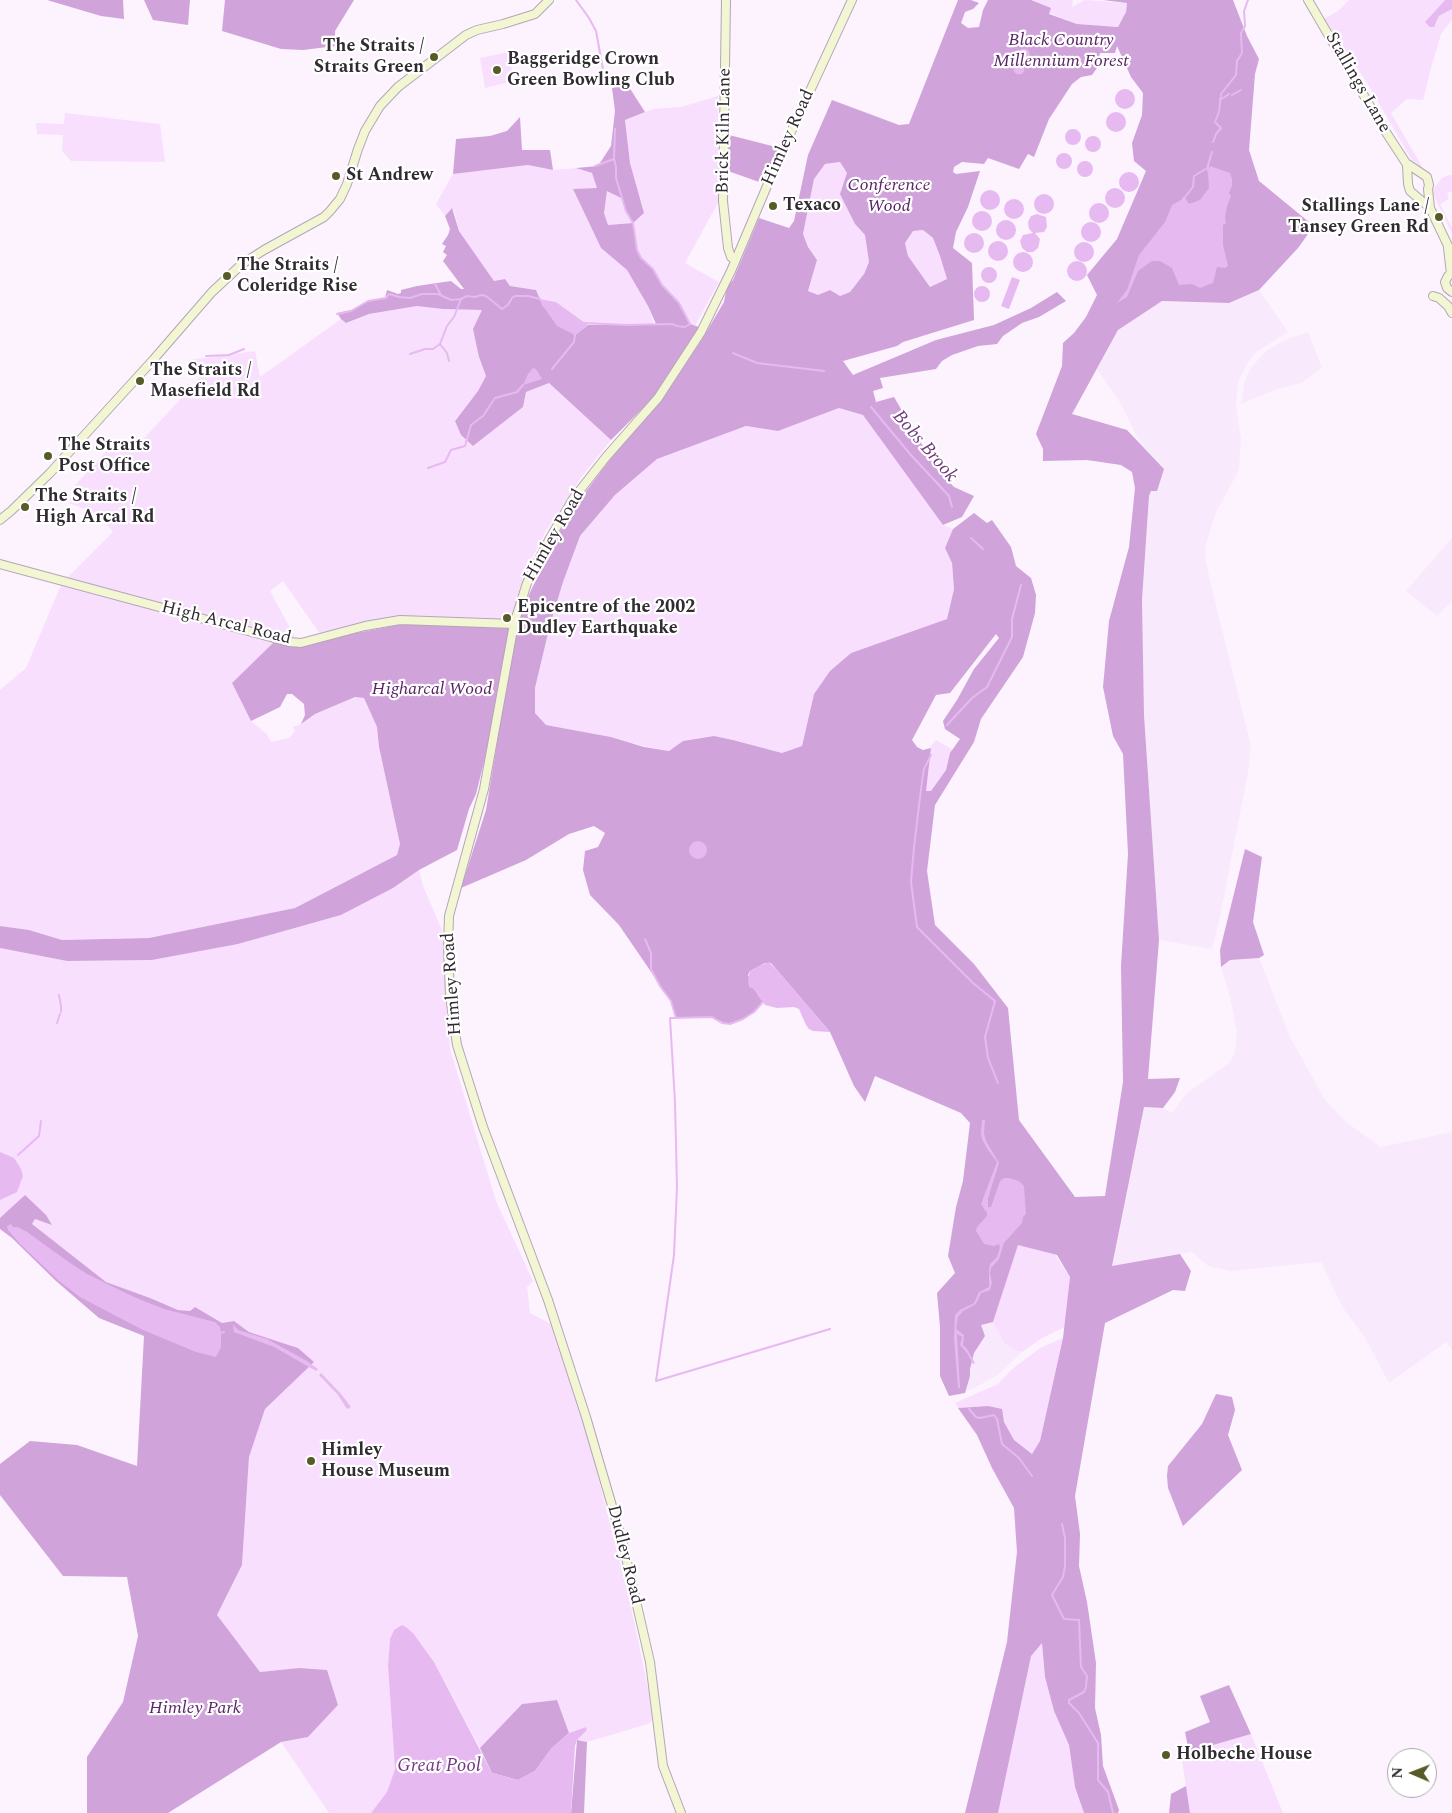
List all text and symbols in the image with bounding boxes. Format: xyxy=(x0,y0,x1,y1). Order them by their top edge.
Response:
street label: Stallings Lane xyxy=(1319,29,1395,137)
park label: Black Country Millennium Forest xyxy=(993,30,1129,72)
place label: The Straits / Straits Green xyxy=(314,36,424,78)
place label: Baggeridge Crown Green Bowling Club xyxy=(507,49,675,92)
marker: The Straits / Straits Green xyxy=(428,51,440,63)
marker: Baggeridge Crown Green Bowling Club xyxy=(491,64,503,76)
street label: Brick Kiln Lane xyxy=(713,68,737,194)
street label: Himley Road xyxy=(758,86,820,190)
place label: St Andrew xyxy=(346,165,433,187)
marker: St Andrew xyxy=(330,170,342,182)
park label: Conference Wood xyxy=(848,175,930,218)
place label: Texaco xyxy=(783,195,841,217)
place label: Stallings Lane / Tansey Green Rd xyxy=(1288,196,1429,238)
marker: Texaco xyxy=(767,200,779,212)
marker: Stallings Lane / Tansey Green Rd xyxy=(1433,211,1445,223)
place label: The Straits / Coleridge Rise xyxy=(237,255,358,298)
marker: The Straits / Coleridge Rise xyxy=(221,270,233,282)
place label: The Straits / Masefield Rd xyxy=(150,360,260,402)
marker: The Straits / Masefield Rd xyxy=(134,375,146,387)
water label: Bobs Brook xyxy=(886,406,962,488)
place label: The Straits Post Office xyxy=(58,435,150,478)
marker: The Straits Post Office xyxy=(42,450,54,462)
place label: The Straits / High Arcal Rd xyxy=(35,486,155,528)
street label: Himley Road xyxy=(520,486,590,586)
marker: The Straits / High Arcal Rd xyxy=(19,501,31,513)
street label: High Arcal Road xyxy=(159,597,293,651)
place label: Epicentre of the 2002 Dudley Earthquake xyxy=(517,597,695,640)
marker: Epicentre of the 2002 Dudley Earthquake xyxy=(501,612,513,624)
park label: Higharcal Wood xyxy=(372,679,492,701)
street label: Himley Road xyxy=(439,932,467,1036)
place label: Himley House Museum xyxy=(321,1440,450,1482)
marker: Himley House Museum xyxy=(305,1455,317,1467)
street label: Dudley Road xyxy=(601,1503,647,1607)
park label: Himley Park xyxy=(149,1698,241,1720)
place label: Holbeche House xyxy=(1176,1744,1312,1766)
north arrow xyxy=(1387,1748,1437,1798)
marker: Holbeche House xyxy=(1160,1749,1172,1761)
water label: Great Pool xyxy=(397,1756,481,1778)
text: N xyxy=(1387,1767,1408,1779)

